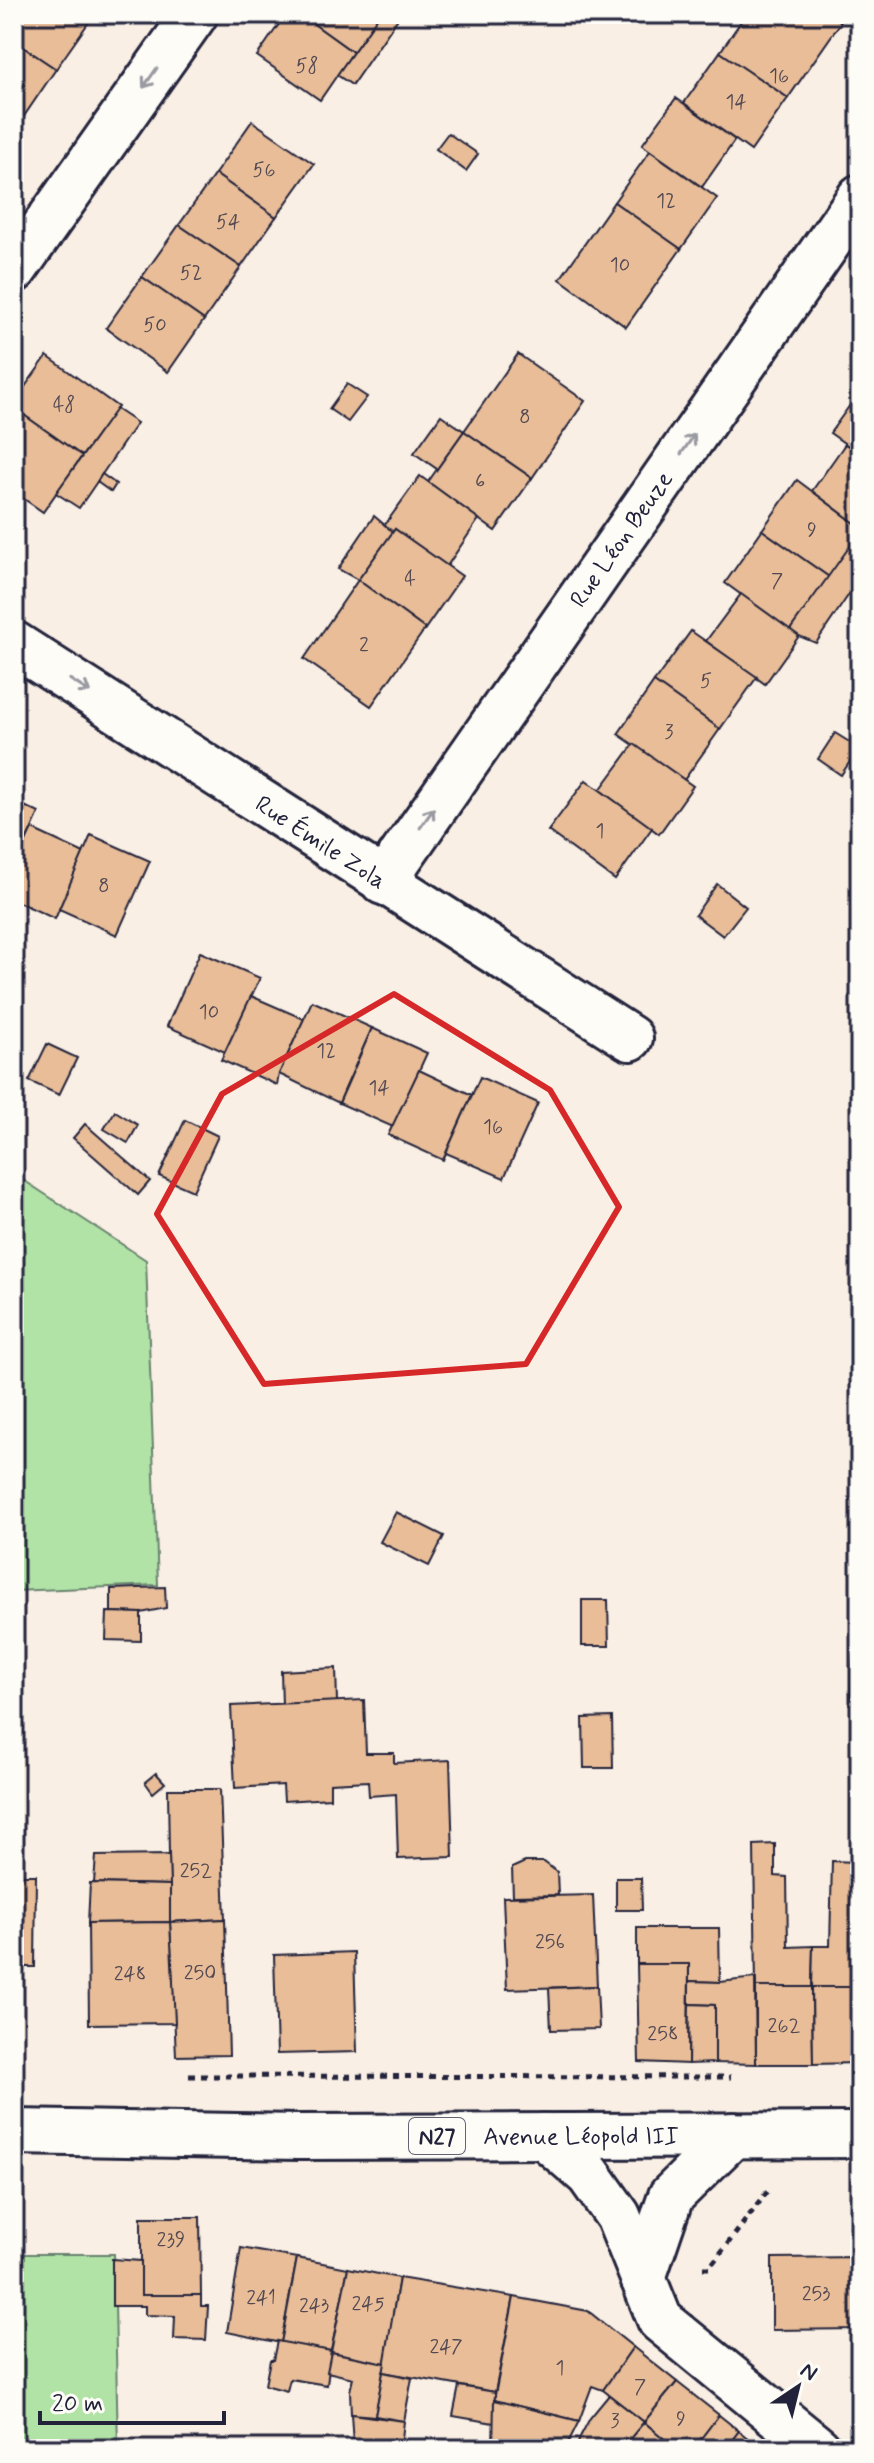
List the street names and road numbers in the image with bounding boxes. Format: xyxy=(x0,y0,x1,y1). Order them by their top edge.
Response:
street label: Rue Léon Beuze xyxy=(564,465,681,614)
street label: Rue Émile Zola xyxy=(249,788,393,897)
road number: N27 xyxy=(409,2118,465,2154)
street label: Avenue Léopold III xyxy=(483,2122,679,2153)

